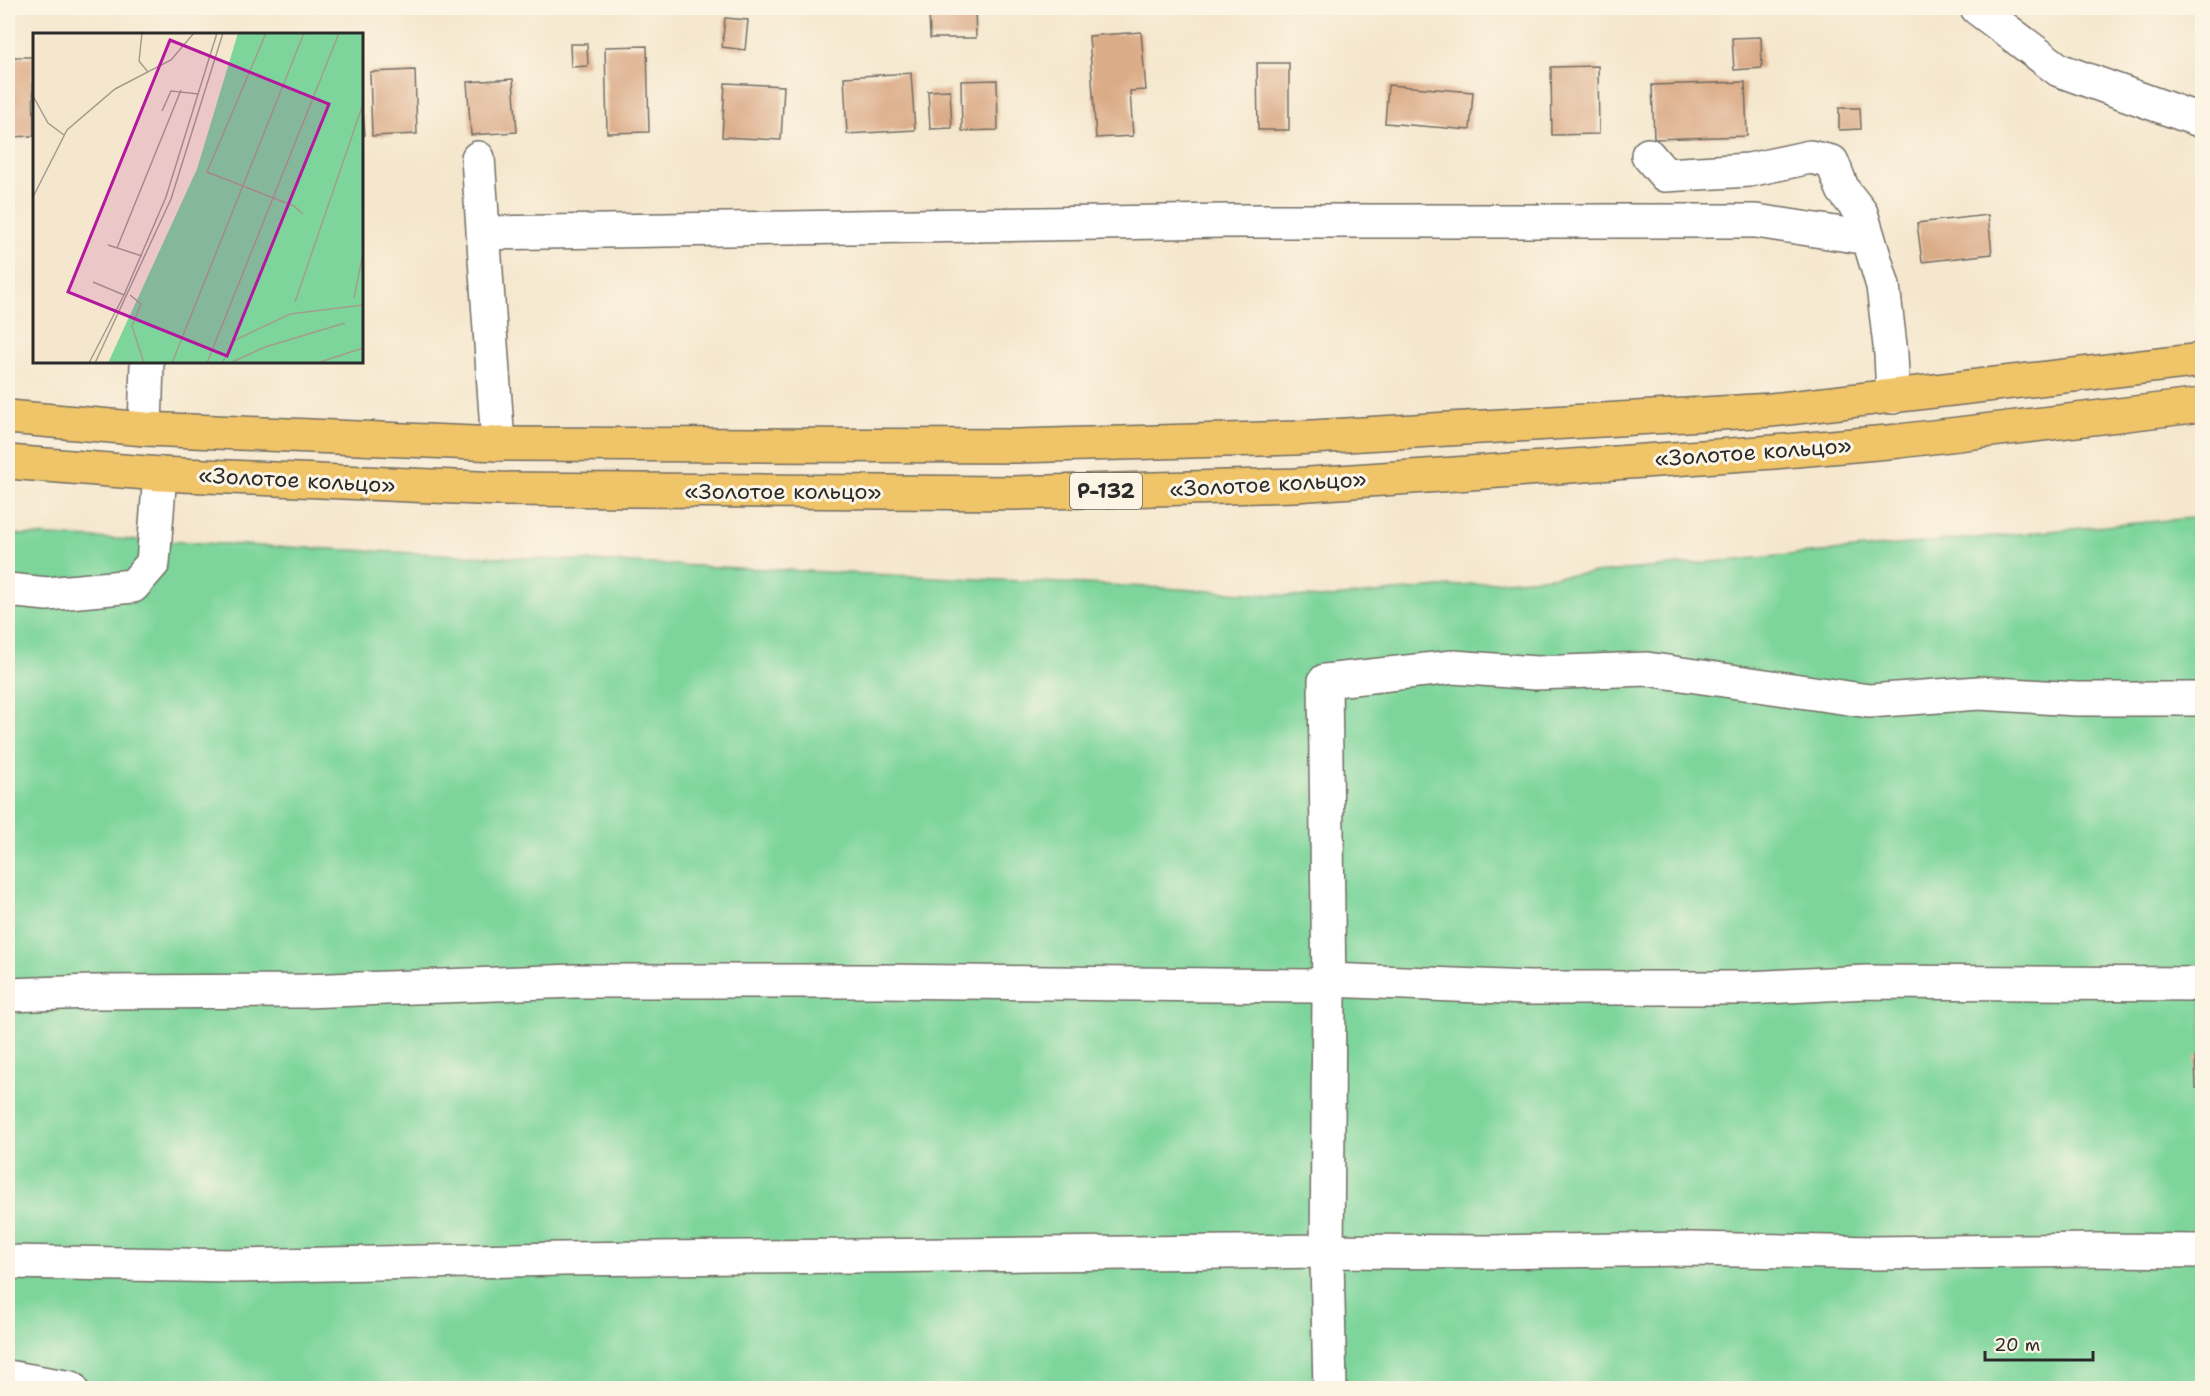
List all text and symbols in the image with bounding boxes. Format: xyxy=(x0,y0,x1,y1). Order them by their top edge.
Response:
inset map xyxy=(33,33,363,363)
street label: «Золотое кольцо» xyxy=(1654,431,1852,473)
street label: «Золотое кольцо» xyxy=(198,460,396,500)
street label: «Золотое кольцо» xyxy=(1169,464,1367,504)
road number: Р-132 xyxy=(1070,473,1142,509)
street label: «Золотое кольцо» xyxy=(684,477,882,506)
scale bar xyxy=(1985,1324,2093,1362)
text: 20 m xyxy=(1994,1333,2040,1357)

